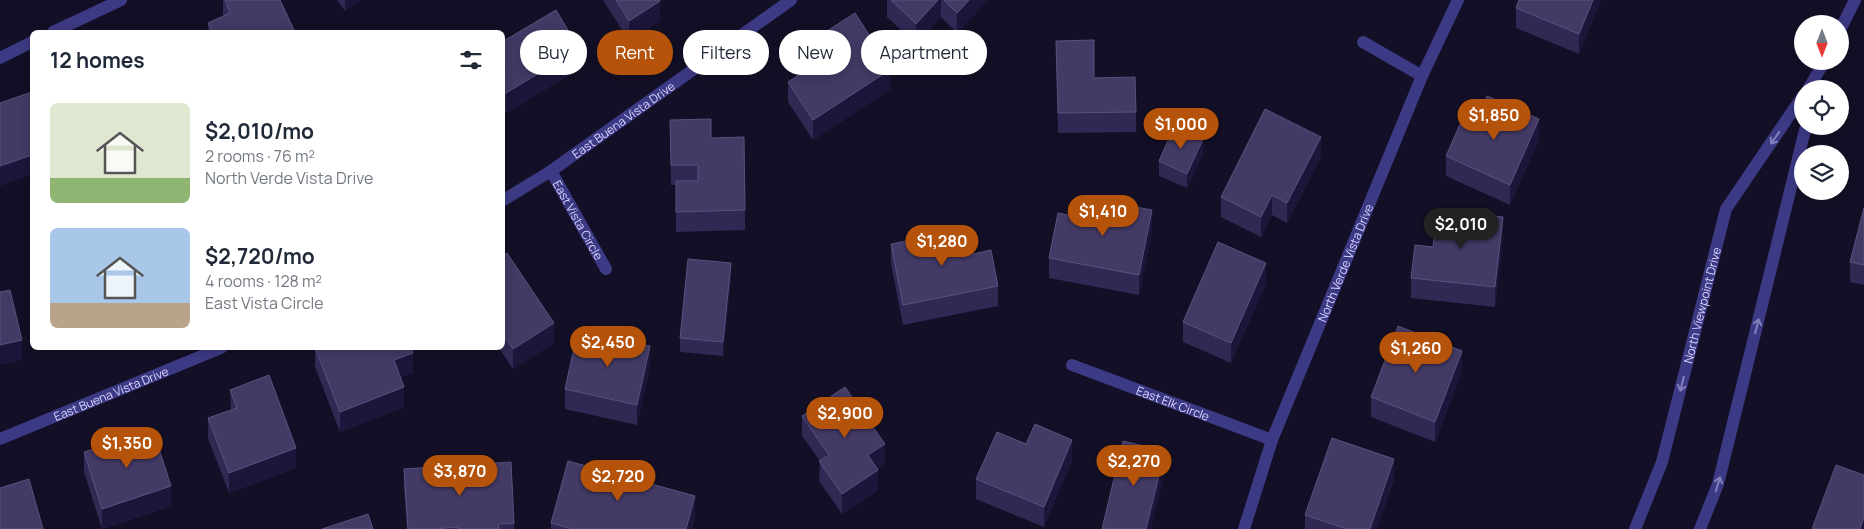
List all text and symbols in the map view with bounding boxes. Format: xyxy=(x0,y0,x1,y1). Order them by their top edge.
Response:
north arrow xyxy=(1794,15,1849,70)
map controls xyxy=(1794,15,1849,200)
chip: Buy xyxy=(520,30,587,75)
chip: Rent xyxy=(597,30,673,75)
chip: Filters xyxy=(683,30,769,75)
chip: New xyxy=(779,30,851,75)
chip: Apartment xyxy=(861,30,987,75)
text: 12 homes xyxy=(50,46,145,74)
icon: filters xyxy=(457,46,485,74)
street label: East Buena Vista Drive xyxy=(568,77,678,162)
button: locate xyxy=(1794,80,1849,135)
pin: $1,850 xyxy=(1453,98,1535,141)
text: $1,850 xyxy=(1469,104,1519,126)
pin: $1,000 xyxy=(1140,108,1222,150)
text: $1,000 xyxy=(1155,113,1207,135)
text: $2,010/mo xyxy=(205,117,314,145)
icon: home xyxy=(90,123,150,183)
one-way arrow xyxy=(1770,130,1780,144)
text: 2 rooms · 76 m² xyxy=(205,145,315,167)
button: layers xyxy=(1794,145,1849,200)
text: North Verde Vista Drive xyxy=(205,167,373,189)
street label: East Vista Circle xyxy=(549,177,608,263)
pin: $1,410 xyxy=(1062,194,1144,237)
text: $1,410 xyxy=(1079,200,1127,222)
street label: North Verde Vista Drive xyxy=(1313,201,1377,324)
pin: $2,010 xyxy=(1420,208,1502,250)
text: $2,010 xyxy=(1435,213,1487,235)
pin: $1,280 xyxy=(901,224,983,267)
text: $1,280 xyxy=(916,230,968,252)
text: $2,720/mo xyxy=(205,242,315,270)
street label: North Viewpoint Drive xyxy=(1679,245,1725,365)
icon: home xyxy=(90,248,150,308)
text: 4 rooms · 128 m² xyxy=(205,270,322,292)
text: East Vista Circle xyxy=(205,292,323,314)
one-way arrow xyxy=(1753,318,1762,334)
pin: $2,450 xyxy=(567,326,649,368)
text: $2,450 xyxy=(581,331,635,353)
pin: $1,260 xyxy=(1375,332,1457,374)
text: $1,260 xyxy=(1390,337,1442,359)
street label: East Buena Vista Drive xyxy=(51,362,171,425)
one-way arrow xyxy=(1677,376,1686,392)
street label: East Elk Circle xyxy=(1134,381,1212,424)
pin: $2,900 xyxy=(804,396,886,439)
text: $2,900 xyxy=(817,402,873,424)
pin: $1,350 xyxy=(86,426,168,469)
text: $1,350 xyxy=(102,432,152,454)
pin: $2,270 xyxy=(1093,444,1175,487)
text: $2,270 xyxy=(1107,450,1161,472)
pin: $3,870 xyxy=(419,454,501,497)
text: $3,870 xyxy=(433,460,487,482)
pin: $2,720 xyxy=(577,460,659,502)
text: $2,720 xyxy=(591,465,645,487)
one-way arrow xyxy=(1713,476,1723,492)

